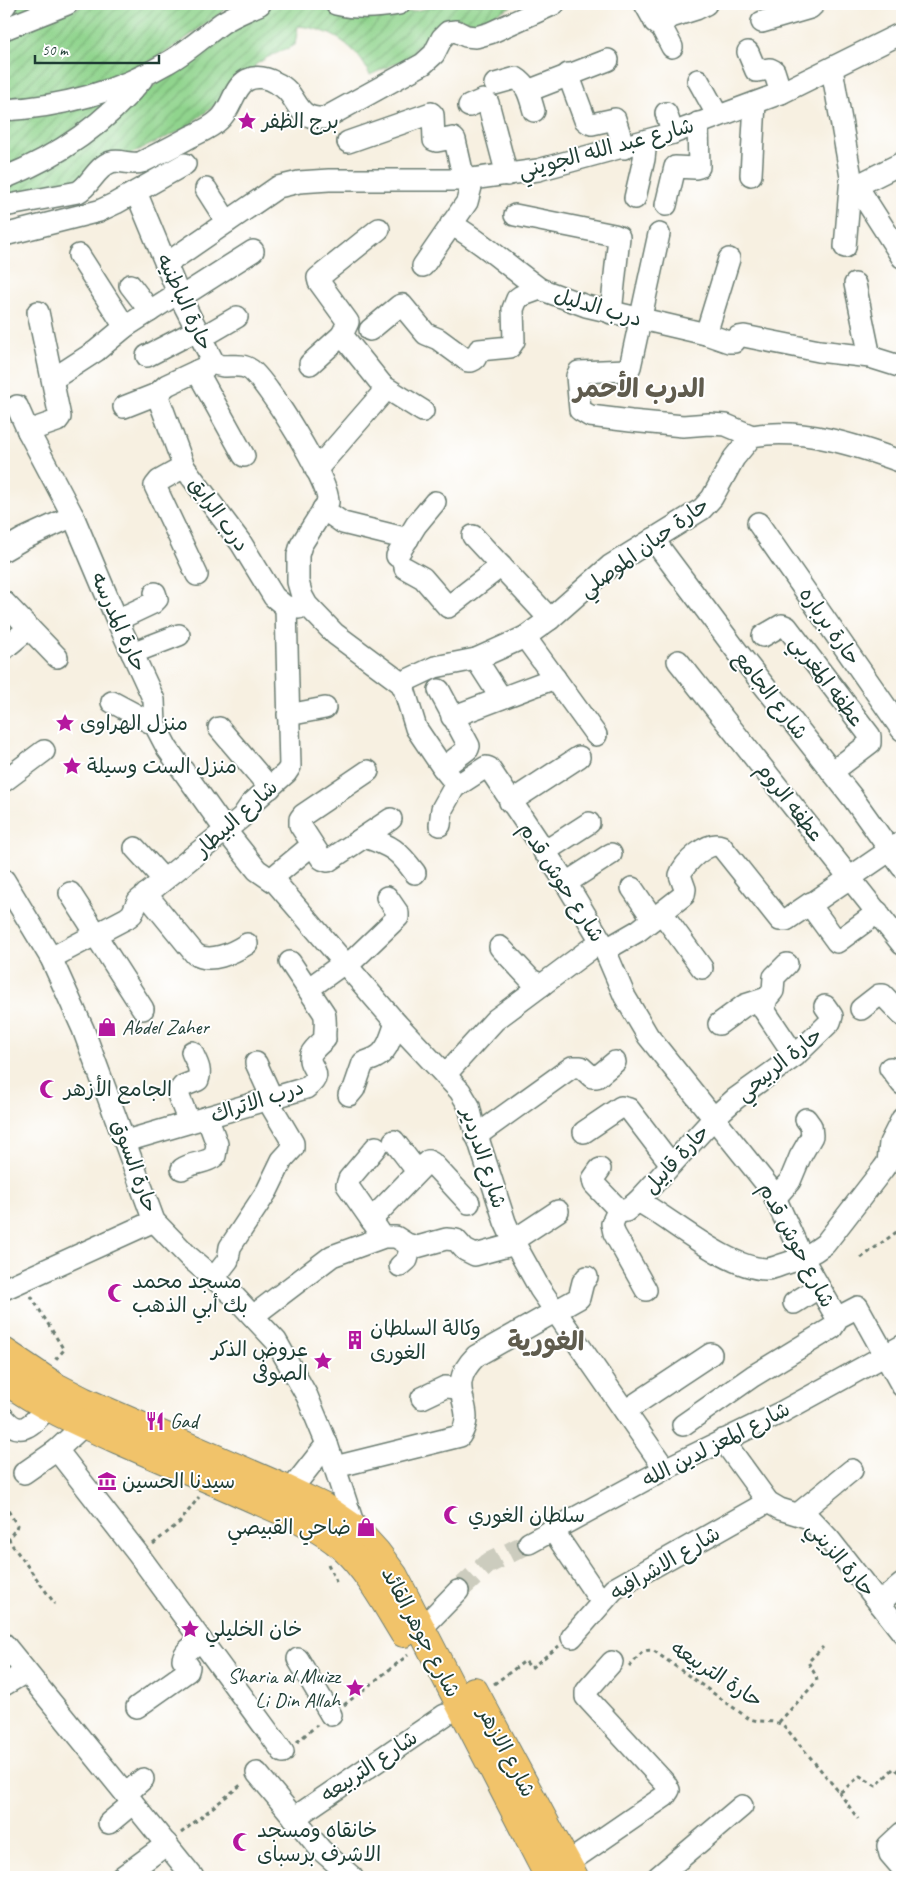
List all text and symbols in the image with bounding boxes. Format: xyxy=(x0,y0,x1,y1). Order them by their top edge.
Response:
scale bar xyxy=(35,32,159,64)
text: 50 m xyxy=(42,41,69,60)
place label: برج الظفر xyxy=(260,108,339,135)
place icon: برج الظفر xyxy=(236,110,258,132)
street label: شارع عبد الله الجويني xyxy=(515,112,698,190)
street label: حارة الباطنيه xyxy=(151,249,219,355)
street label: درب الدليل xyxy=(551,282,645,332)
district label: الدرب الأحمر xyxy=(570,370,705,405)
street label: درب الرايق xyxy=(183,471,255,557)
street label: حارة حيان الموصلي xyxy=(574,491,717,608)
street label: حارة المدرسه xyxy=(85,568,153,676)
street label: حارة برباره xyxy=(794,582,866,670)
street label: عطفه المغربي xyxy=(779,630,870,736)
street label: شارع الجامع xyxy=(727,645,814,746)
place label: منزل الهراوى xyxy=(80,710,188,736)
place icon: منزل الهراوى xyxy=(54,712,76,734)
place label: منزل الست وسيلة xyxy=(87,753,237,779)
place icon: منزل الست وسيلة xyxy=(61,755,83,777)
street label: عطفه الروم xyxy=(748,757,829,849)
street label: شارع البيطار xyxy=(188,774,284,865)
street label: شارع حوش قدم xyxy=(511,817,610,948)
place label: Abdel Zaher xyxy=(122,1014,210,1040)
shop icon: Abdel Zaher xyxy=(96,1016,118,1038)
street label: حارة الربيحي xyxy=(731,1021,831,1111)
street label: درب الاتراك xyxy=(207,1074,307,1128)
place label: الجامع الأزهر xyxy=(62,1075,172,1104)
mosque icon: الجامع الأزهر xyxy=(38,1078,60,1100)
street label: شارع الدردير xyxy=(453,1103,512,1212)
street label: حارة السوق xyxy=(106,1116,164,1216)
street label: حارة قابيل xyxy=(637,1119,715,1199)
street label: شارع حوش قدم xyxy=(751,1178,841,1313)
place label: مسجد محمد بك أبي الذهب xyxy=(132,1268,248,1324)
mosque icon: مسجد محمد بك أبي الذهب xyxy=(106,1282,128,1304)
place label: وكالة السلطان الغورى xyxy=(370,1315,481,1365)
district label: الغورية xyxy=(508,1325,584,1358)
building icon: وكالة السلطان الغورى xyxy=(344,1329,366,1351)
place label: عروض الذكر الصوفى xyxy=(209,1336,308,1386)
place icon: عروض الذكر الصوفى xyxy=(312,1350,334,1372)
street label: شارع المعز لدين الله xyxy=(638,1396,795,1494)
place label: Gad xyxy=(170,1408,201,1434)
restaurant icon: Gad xyxy=(144,1410,166,1432)
place label: سيدنا الحسين xyxy=(122,1468,235,1494)
museum icon: سيدنا الحسين xyxy=(96,1470,118,1492)
place label: سلطان الغوري xyxy=(468,1502,585,1530)
mosque icon: سلطان الغوري xyxy=(442,1504,464,1526)
place label: ضاحي القبيصي xyxy=(227,1514,351,1546)
shop icon: ضاحي القبيصي xyxy=(355,1516,377,1538)
street label: حارة الزيني xyxy=(797,1516,881,1606)
street label: شارع الاشرافيه xyxy=(605,1520,726,1608)
street label: شارع جوهر القائد xyxy=(374,1562,466,1703)
place label: خان الخليلي xyxy=(205,1616,302,1648)
place icon: خان الخليلي xyxy=(179,1618,201,1640)
street label: حارة التربيعه xyxy=(666,1635,768,1713)
place label: Sharia al Muizz Li Din Allah xyxy=(227,1663,342,1713)
place icon: Sharia al Muizz Li Din Allah xyxy=(344,1677,366,1699)
street label: شارع الازهر xyxy=(470,1701,542,1802)
street label: شارع التربيعه xyxy=(316,1724,423,1809)
place label: خانقاه ومسجد الاشرف برسباى xyxy=(257,1817,381,1867)
mosque icon: خانقاه ومسجد الاشرف برسباى xyxy=(231,1831,253,1853)

